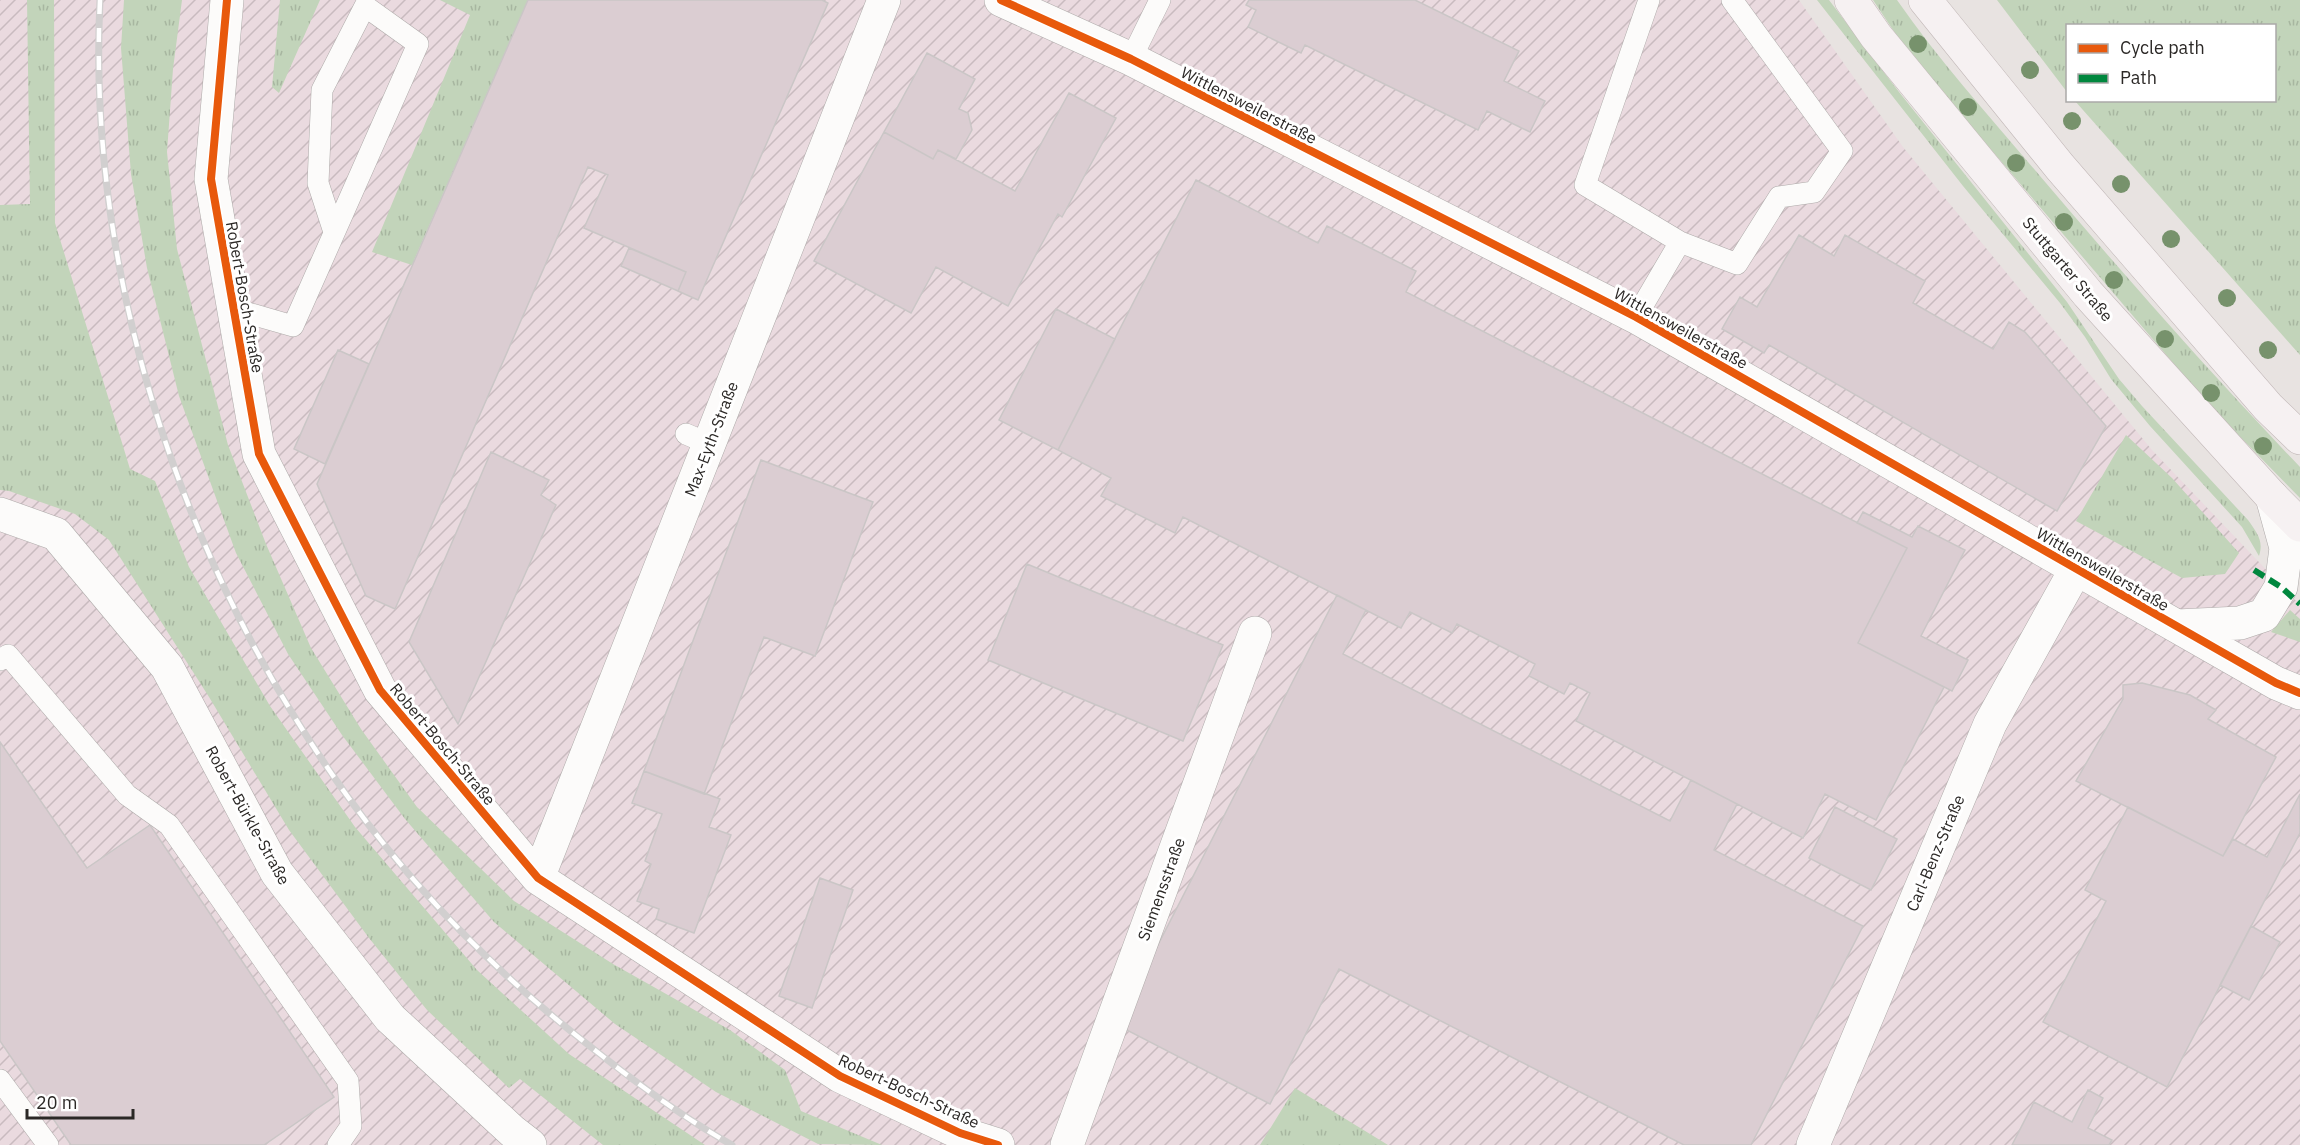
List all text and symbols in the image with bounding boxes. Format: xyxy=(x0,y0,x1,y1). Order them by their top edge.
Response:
legend xyxy=(2066,24,2276,102)
text: Cycle path xyxy=(2120,36,2205,59)
street label: Wittlensweilerstraße xyxy=(1178,62,1321,148)
text: Path xyxy=(2120,66,2157,89)
street label: Stuttgarter Straße xyxy=(2019,213,2118,325)
street label: Robert-Bosch-Straße xyxy=(222,220,268,374)
street label: Wittlensweilerstraße xyxy=(1611,283,1752,373)
street label: Max-Eyth-Straße xyxy=(680,378,742,499)
street label: Wittlensweilerstraße xyxy=(2033,523,2173,615)
street label: Robert-Bosch-Straße xyxy=(386,679,500,809)
street label: Robert-Bürkle-Straße xyxy=(201,742,295,888)
street label: Carl-Benz-Straße xyxy=(1901,792,1969,914)
street label: Siemensstraße xyxy=(1133,835,1189,943)
street label: Robert-Bosch-Straße xyxy=(835,1050,983,1133)
scale bar xyxy=(27,1082,134,1120)
text: 20 m xyxy=(36,1091,78,1114)

